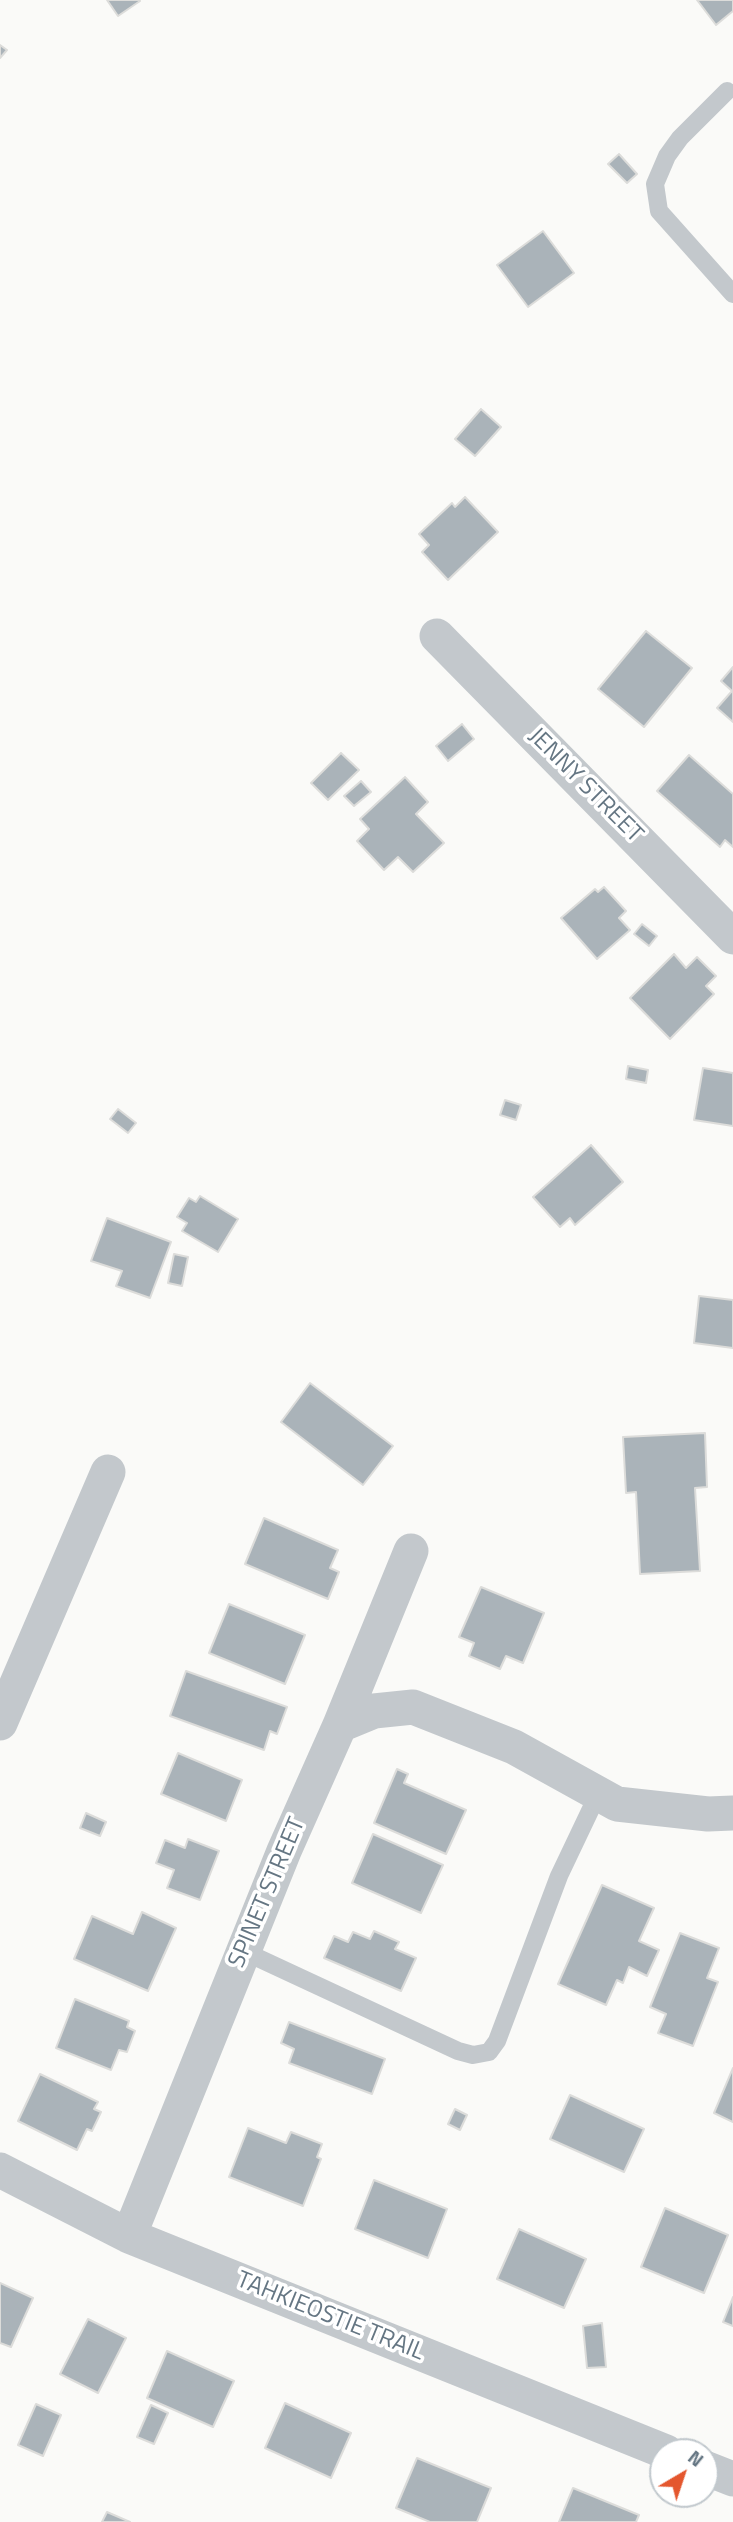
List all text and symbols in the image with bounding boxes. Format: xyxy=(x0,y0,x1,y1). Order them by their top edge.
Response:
street label: JENNY STREET xyxy=(522,723,648,849)
street label: SPINET STREET xyxy=(223,1814,313,1972)
street label: TAHKIEOSTIE TRAIL xyxy=(232,2266,428,2368)
north arrow xyxy=(649,2438,719,2508)
text: N xyxy=(682,2442,711,2473)

